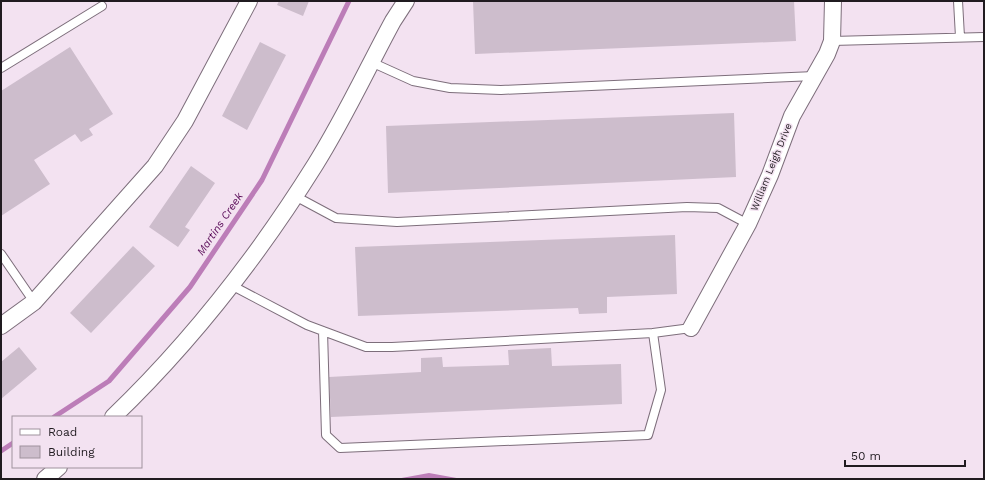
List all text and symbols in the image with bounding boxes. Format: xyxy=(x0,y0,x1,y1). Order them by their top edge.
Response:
street label: William Leigh Drive xyxy=(748,121,794,213)
water label: Martins Creek xyxy=(194,189,246,258)
legend xyxy=(12,416,142,468)
text: Road xyxy=(48,425,77,439)
scale bar xyxy=(845,442,965,468)
text: Building xyxy=(48,445,95,459)
text: 50 m xyxy=(851,449,881,463)

